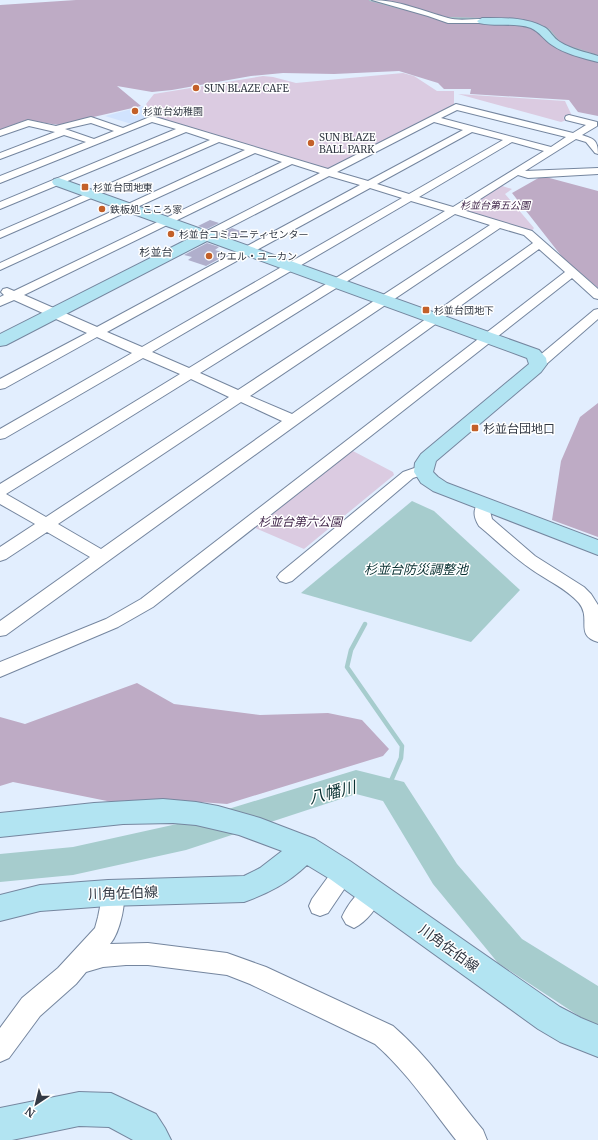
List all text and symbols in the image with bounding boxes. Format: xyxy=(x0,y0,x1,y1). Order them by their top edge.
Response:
place label: SUN BLAZE CAFE xyxy=(204,82,289,95)
marker: SUN BLAZE CAFE xyxy=(191,83,201,93)
place label: 杉並台幼稚園 xyxy=(143,105,203,118)
marker: 杉並台幼稚園 xyxy=(130,106,140,116)
place label: SUN BLAZE BALL PARK xyxy=(319,131,376,156)
marker: SUN BLAZE BALL PARK xyxy=(306,138,316,148)
place label: 杉並台団地東 xyxy=(93,181,153,194)
marker: 杉並台団地東 xyxy=(80,182,90,192)
park label: 杉並台第五公園 xyxy=(460,199,532,212)
place label: 鉄板処 こころ家 xyxy=(110,203,182,216)
marker: 鉄板処 こころ家 xyxy=(97,204,107,214)
place label: 杉並台コミュニティセンター xyxy=(179,228,308,241)
marker: 杉並台コミュニティセンター xyxy=(166,229,176,239)
district label: 杉並台 xyxy=(140,245,173,259)
place label: ウエル・ユーカン xyxy=(217,250,297,263)
marker: ウエル・ユーカン xyxy=(204,251,214,261)
place label: 杉並台団地下 xyxy=(434,304,494,317)
marker: 杉並台団地下 xyxy=(421,305,431,315)
place label: 杉並台団地口 xyxy=(483,421,555,436)
marker: 杉並台団地口 xyxy=(470,423,480,433)
park label: 杉並台第六公園 xyxy=(258,514,344,529)
water label: 杉並台防災調整池 xyxy=(364,561,470,578)
water label: 八幡川 xyxy=(306,776,360,808)
street label: 川角佐伯線 xyxy=(88,883,158,903)
street label: 川角佐伯線 xyxy=(415,920,483,976)
north arrow xyxy=(16,1084,56,1124)
text: N xyxy=(22,1104,38,1120)

